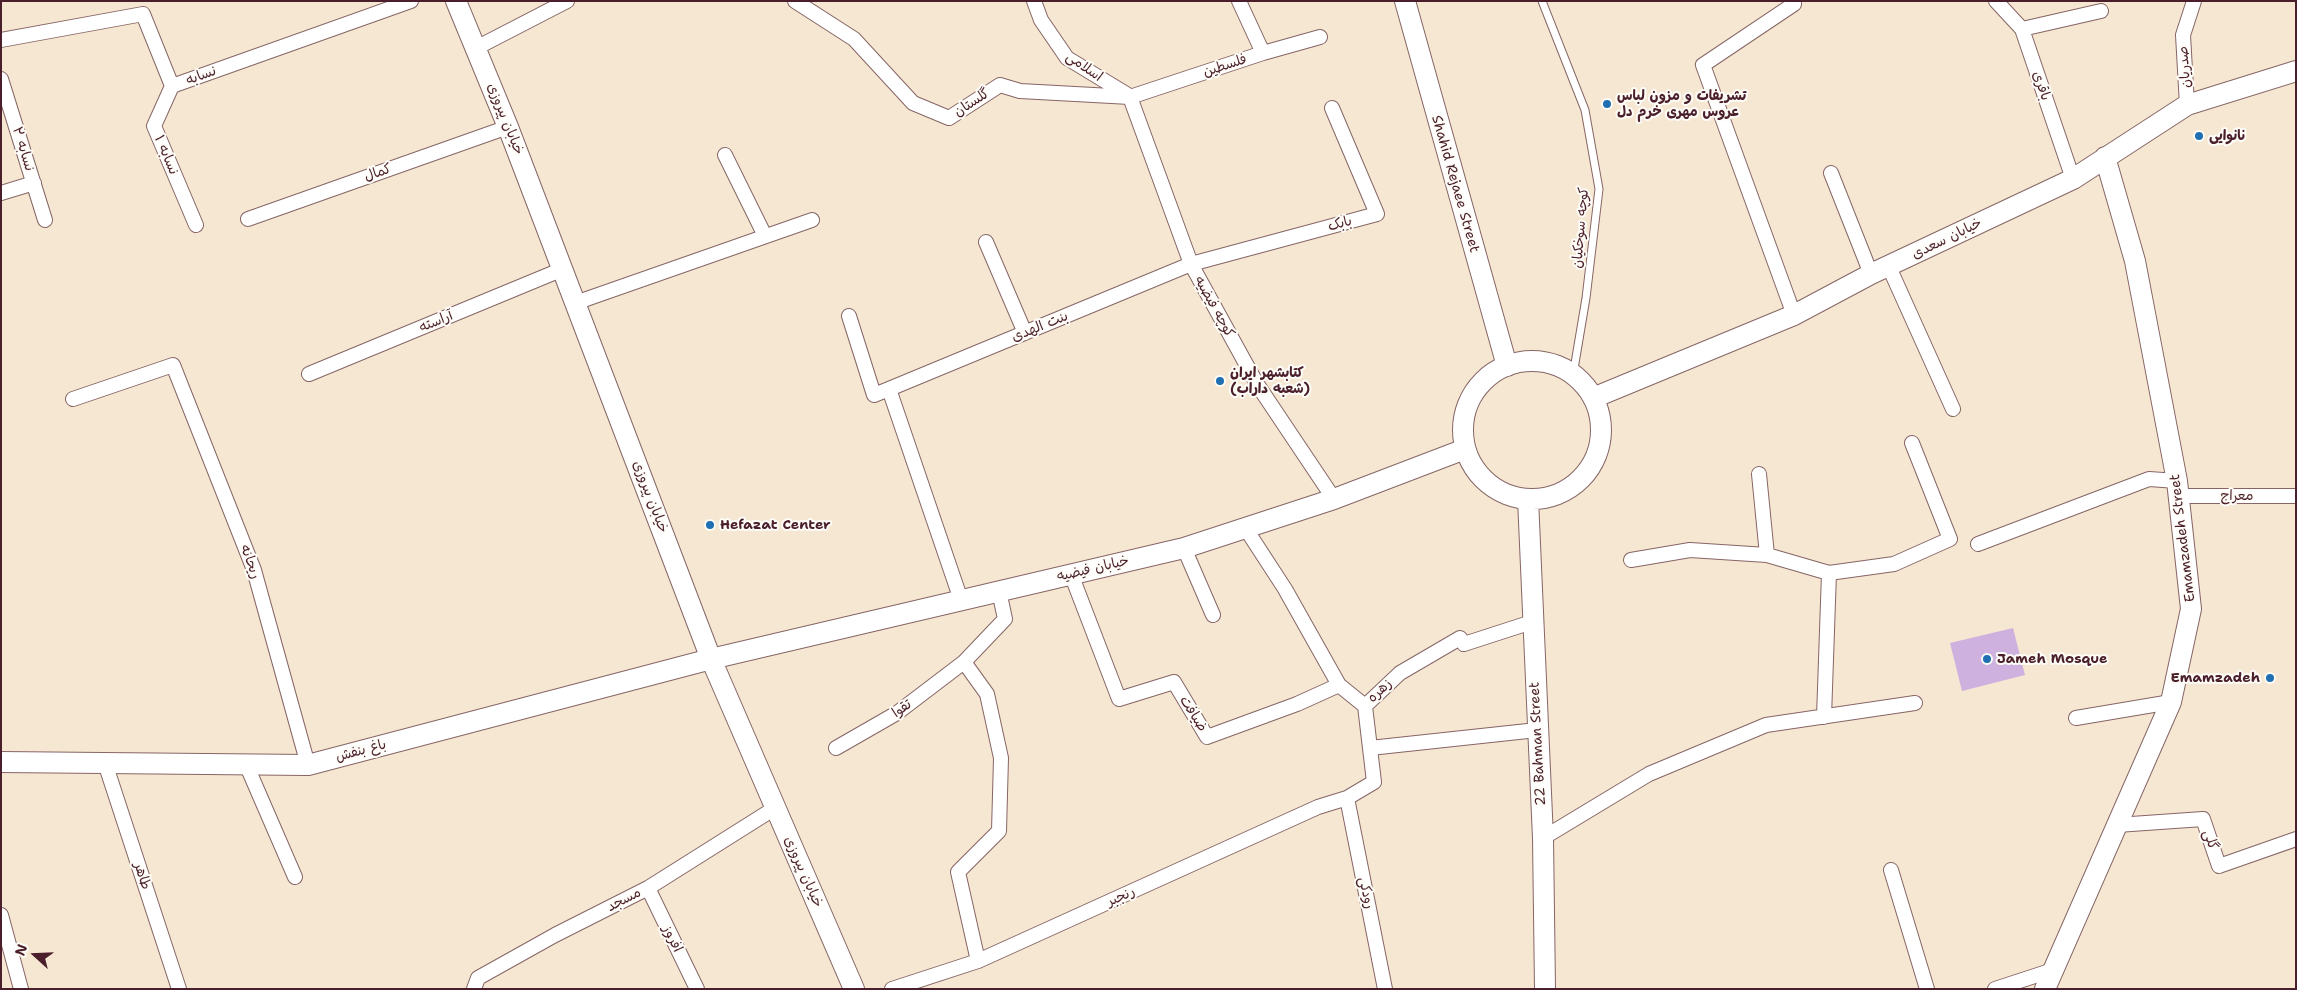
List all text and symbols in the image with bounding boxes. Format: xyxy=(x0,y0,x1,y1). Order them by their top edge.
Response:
street label: صدریان xyxy=(2175,45,2195,89)
street label: اسلامی xyxy=(1062,48,1106,86)
street label: فلسطین xyxy=(1201,51,1249,81)
street label: نسابه xyxy=(183,63,219,89)
street label: باقری xyxy=(2028,69,2054,103)
street label: خیابان پیروزی xyxy=(483,81,527,157)
street label: گلستان xyxy=(951,85,993,121)
place label: تشریفات و مزون لباس عروس مهری خرم دل xyxy=(1617,88,1746,120)
marker: تشریفات و مزون لباس عروس مهری خرم دل xyxy=(1601,98,1613,110)
street label: Shahid Rejaee Street xyxy=(1427,113,1483,255)
street label: نسابه ۲ xyxy=(8,125,38,173)
place label: نانوایی xyxy=(2209,128,2246,144)
marker: نانوایی xyxy=(2193,130,2205,142)
street label: نسابه ۱ xyxy=(150,133,182,177)
street label: کمال xyxy=(362,161,394,185)
street label: کوچه سوخکیان xyxy=(1569,187,1593,269)
street label: بابک xyxy=(1326,213,1354,235)
street label: خیابان سعدی xyxy=(1909,215,1985,263)
street label: کوچه فیضیه xyxy=(1190,273,1238,341)
street label: آراسته xyxy=(417,308,455,336)
street label: بنت الهدی xyxy=(1009,308,1071,346)
place label: کتابشهر ایران (شعبه داراب) xyxy=(1230,365,1310,398)
marker: کتابشهر ایران (شعبه داراب) xyxy=(1214,375,1226,387)
street label: خیابان پیروزی xyxy=(629,459,671,535)
street label: Emamzadeh Street xyxy=(2167,473,2199,603)
street label: معراج xyxy=(2221,488,2253,504)
place label: Hefazat Center xyxy=(720,517,831,533)
marker: Hefazat Center xyxy=(704,519,716,531)
street label: ریحانه xyxy=(236,543,264,581)
street label: خیابان فیضیه xyxy=(1055,553,1131,585)
place label: Jameh Mosque xyxy=(1997,651,2107,667)
marker: Jameh Mosque xyxy=(1981,653,1993,665)
place label: Emamzadeh xyxy=(2171,670,2260,686)
marker: Emamzadeh xyxy=(2264,672,2276,684)
street label: زهره xyxy=(1364,676,1396,706)
street label: 22 Bahman Street xyxy=(1526,682,1550,806)
street label: ضیافت xyxy=(1176,693,1210,735)
street label: تقوا xyxy=(889,696,915,722)
street label: باغ بنفش xyxy=(334,736,388,766)
street label: گلی xyxy=(2199,828,2221,852)
street label: خیابان پیروزی xyxy=(780,834,826,910)
street label: طاهر xyxy=(130,860,154,892)
street label: رودکی xyxy=(1354,875,1378,911)
street label: رنجبر xyxy=(1104,883,1138,911)
street label: مسجد xyxy=(604,884,644,916)
street label: افروز xyxy=(658,923,686,955)
north arrow xyxy=(10,930,60,980)
text: N xyxy=(11,942,31,958)

